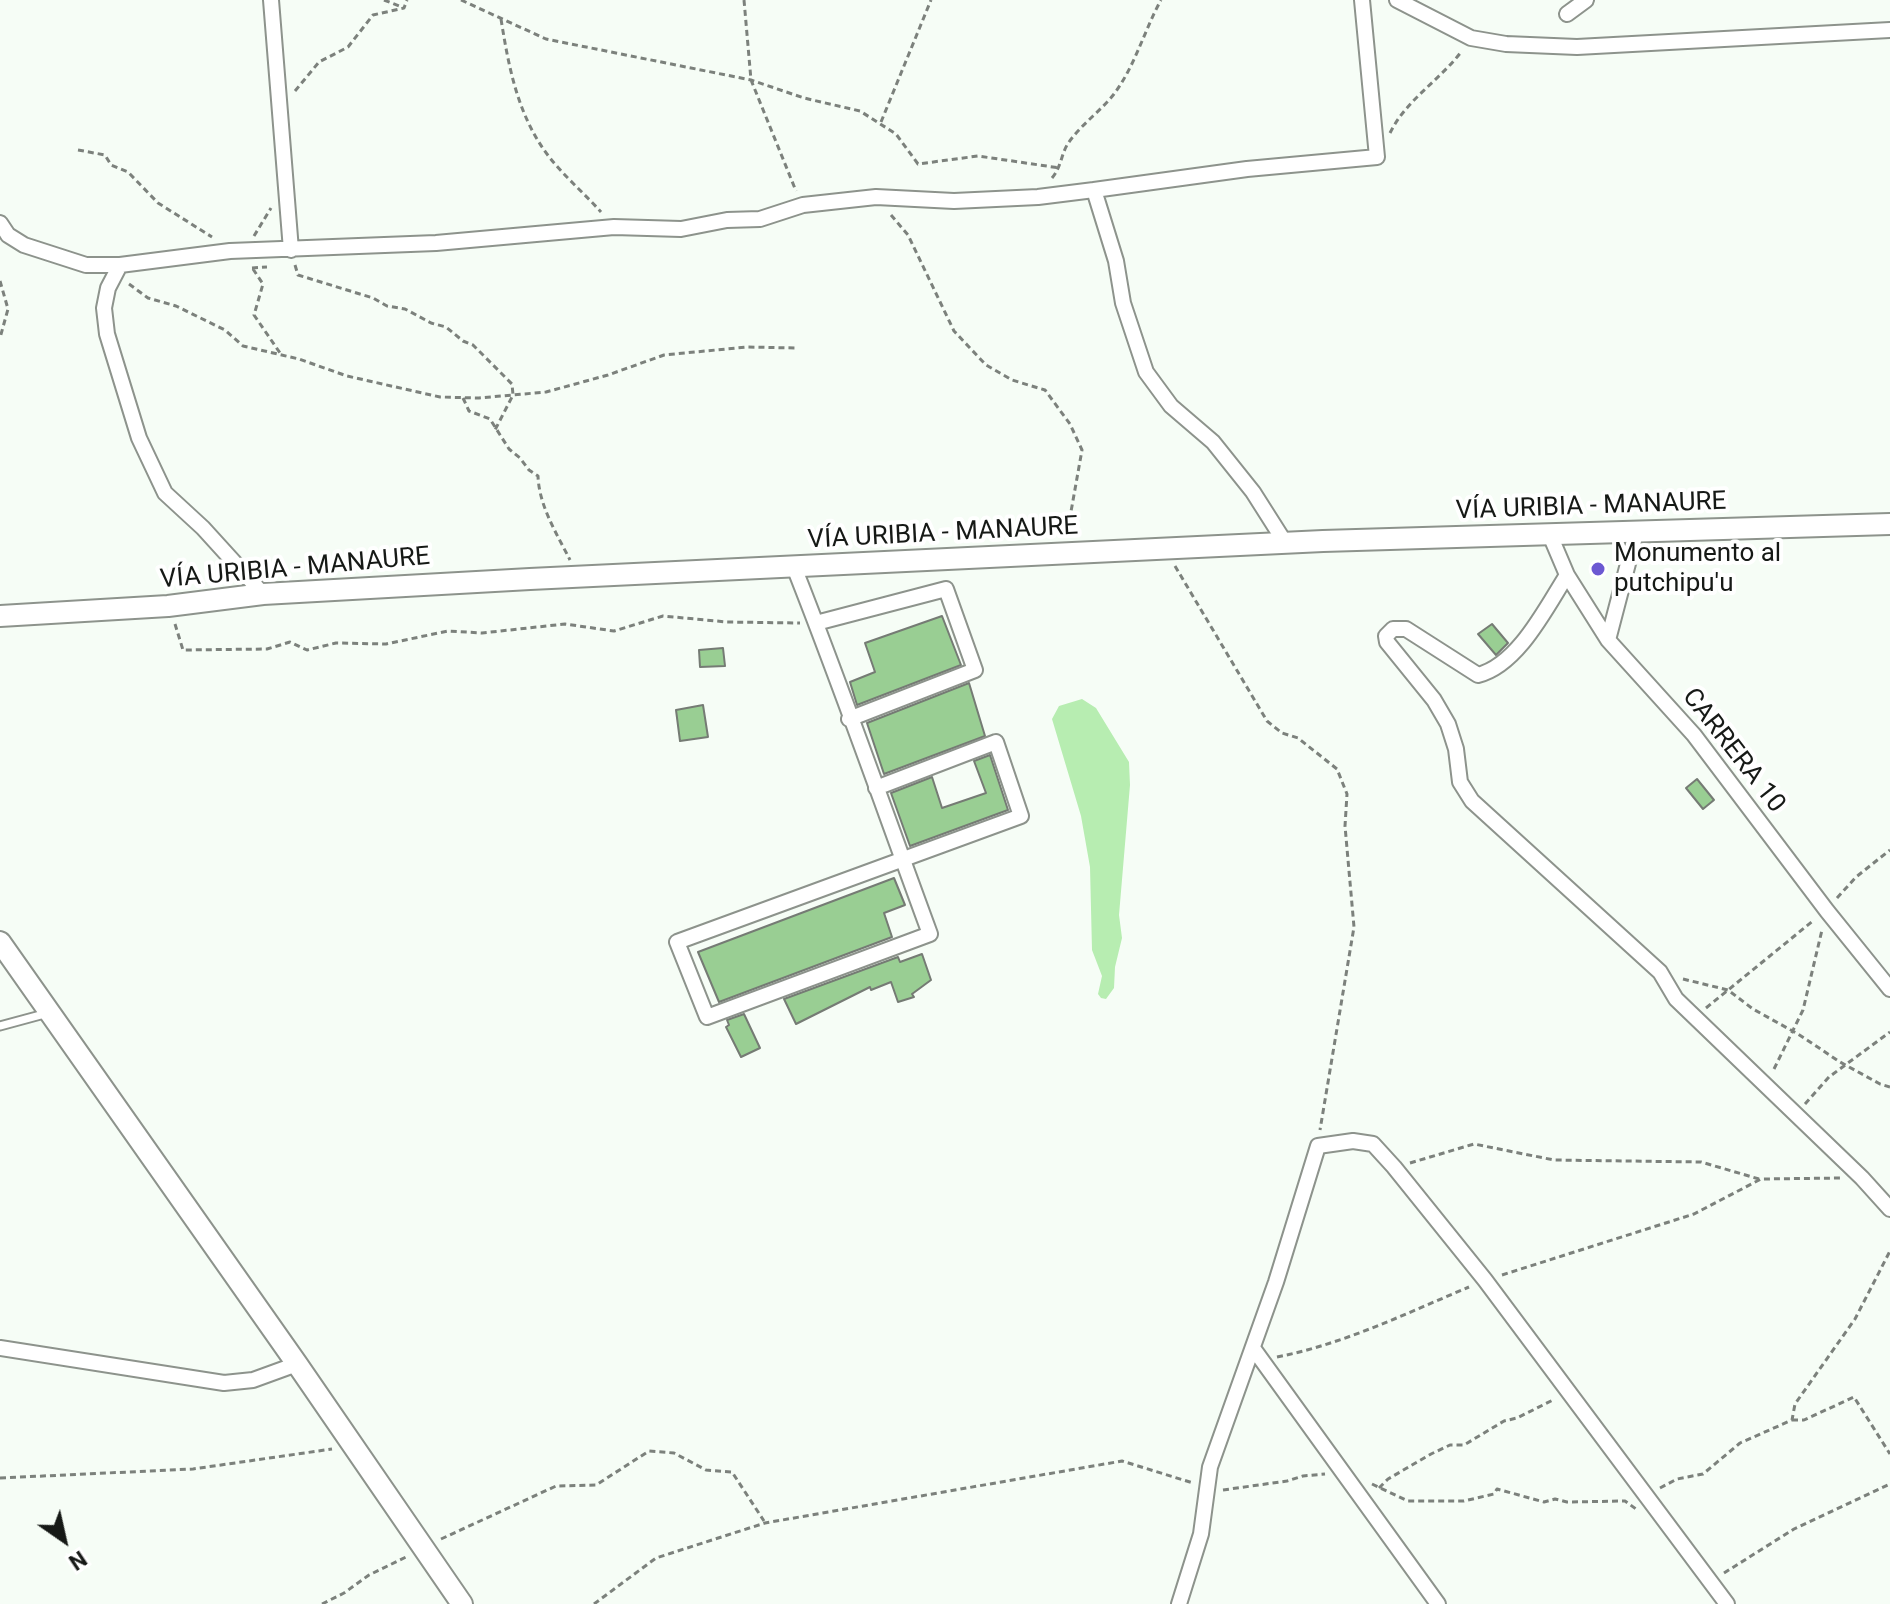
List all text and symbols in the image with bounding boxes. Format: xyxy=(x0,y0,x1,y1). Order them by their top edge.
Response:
street label: VÍA URIBIA - MANAURE xyxy=(1455,487,1727,527)
street label: VÍA URIBIA - MANAURE xyxy=(807,511,1079,557)
place label: Monumento al putchipu'u xyxy=(1614,538,1781,600)
street label: VÍA URIBIA - MANAURE xyxy=(159,542,431,596)
marker: Monumento al putchipu'u xyxy=(1589,560,1607,578)
street label: CARRERA 10 xyxy=(1675,683,1791,819)
north arrow xyxy=(24,1500,104,1580)
text: N xyxy=(64,1546,91,1575)

